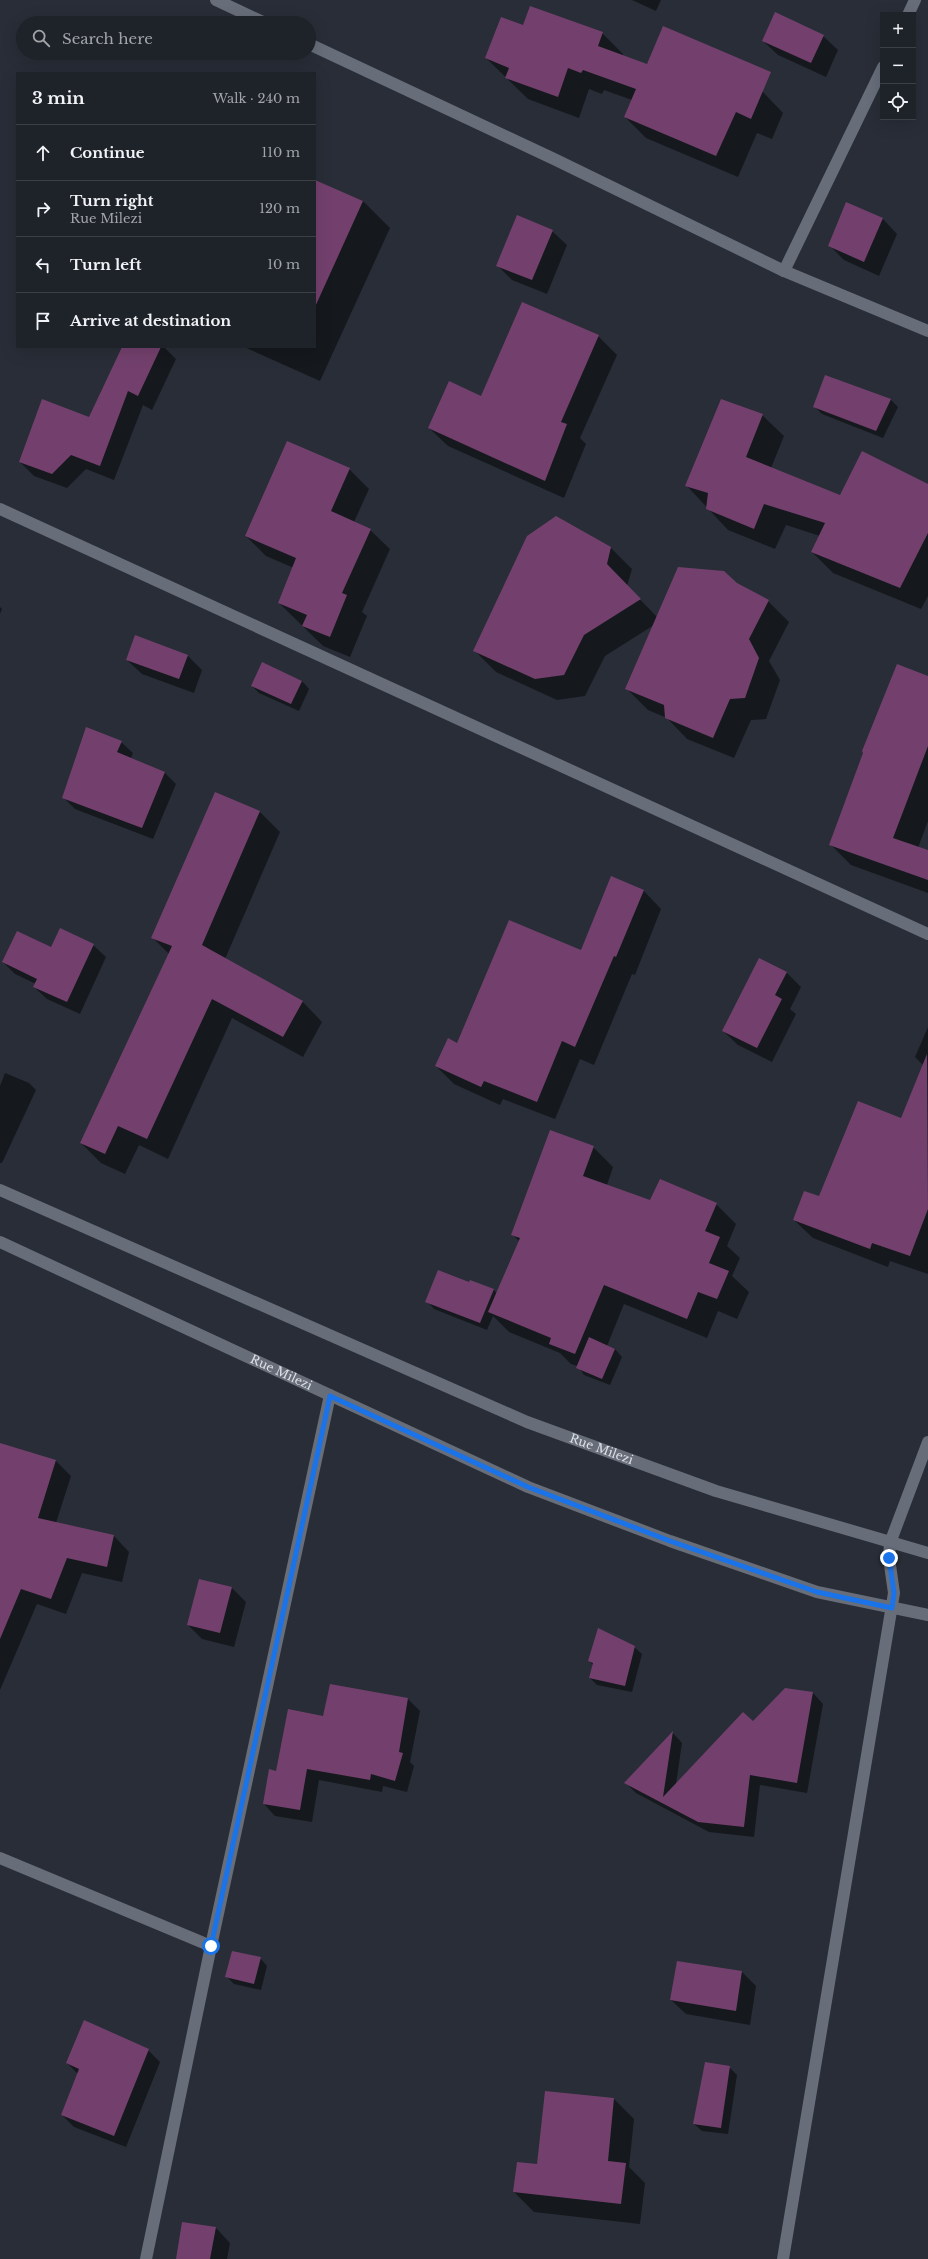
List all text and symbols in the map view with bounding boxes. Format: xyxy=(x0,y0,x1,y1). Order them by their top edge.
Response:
map controls xyxy=(880,12,916,120)
button: + xyxy=(880,12,916,48)
search box xyxy=(16,16,316,60)
icon: search xyxy=(30,27,52,49)
text: Search here xyxy=(62,29,153,48)
button: − xyxy=(880,48,916,84)
button: locate xyxy=(880,84,916,120)
text: 3 min xyxy=(32,88,85,109)
text: Walk · 240 m xyxy=(213,90,300,107)
icon: ahead xyxy=(32,142,54,164)
text: Continue xyxy=(70,143,145,162)
text: 110 m xyxy=(261,144,300,161)
text: Turn right xyxy=(70,191,153,210)
icon: right xyxy=(32,198,54,220)
text: 120 m xyxy=(259,200,300,217)
text: Rue Milezi xyxy=(70,210,142,227)
icon: left xyxy=(32,254,54,276)
text: Turn left xyxy=(70,255,141,274)
text: 10 m xyxy=(267,256,300,273)
icon: arrive xyxy=(32,310,54,332)
text: Arrive at destination xyxy=(70,311,231,330)
street label: Rue Milezi xyxy=(248,1351,315,1393)
street label: Rue Milezi xyxy=(568,1430,635,1467)
route end xyxy=(880,1549,898,1567)
route start xyxy=(202,1937,220,1955)

